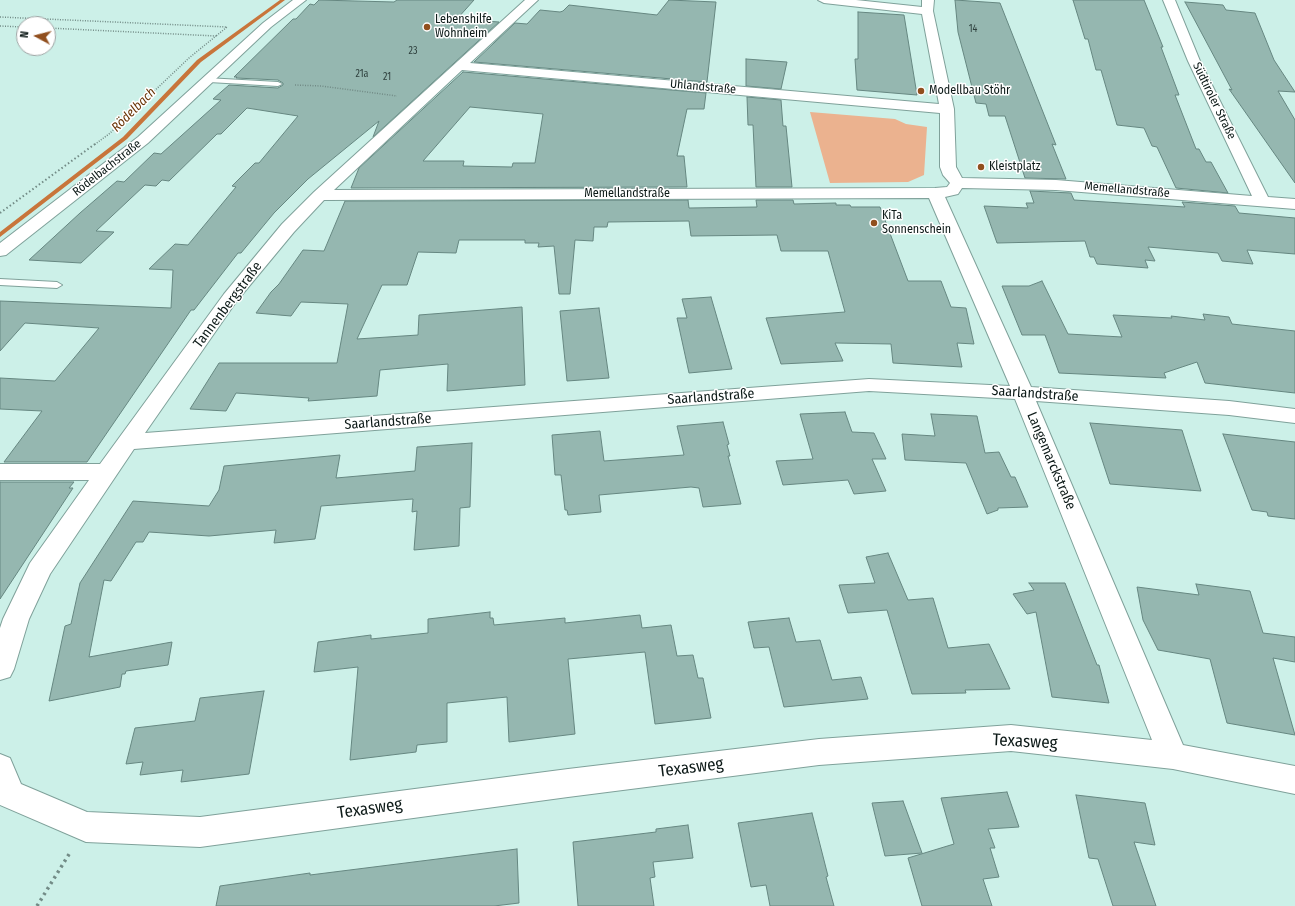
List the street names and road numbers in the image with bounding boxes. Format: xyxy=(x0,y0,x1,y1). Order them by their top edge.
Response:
street label: Südtiroler Straße xyxy=(1189,60,1239,142)
street label: Uhlandstraße xyxy=(669,77,737,97)
street label: Rödelbachstraße xyxy=(70,137,144,199)
street label: Memellandstraße xyxy=(1084,179,1170,201)
street label: Memellandstraße xyxy=(584,187,670,201)
street label: Tannenbergstraße xyxy=(190,259,266,351)
street label: Saarlandstraße xyxy=(991,383,1079,405)
street label: Saarlandstraße xyxy=(667,386,755,408)
street label: Langemarckstraße xyxy=(1023,410,1079,512)
street label: Saarlandstraße xyxy=(344,411,432,433)
street label: Texasweg xyxy=(992,730,1058,754)
street label: Texasweg xyxy=(657,754,725,782)
street label: Texasweg xyxy=(336,794,404,824)

